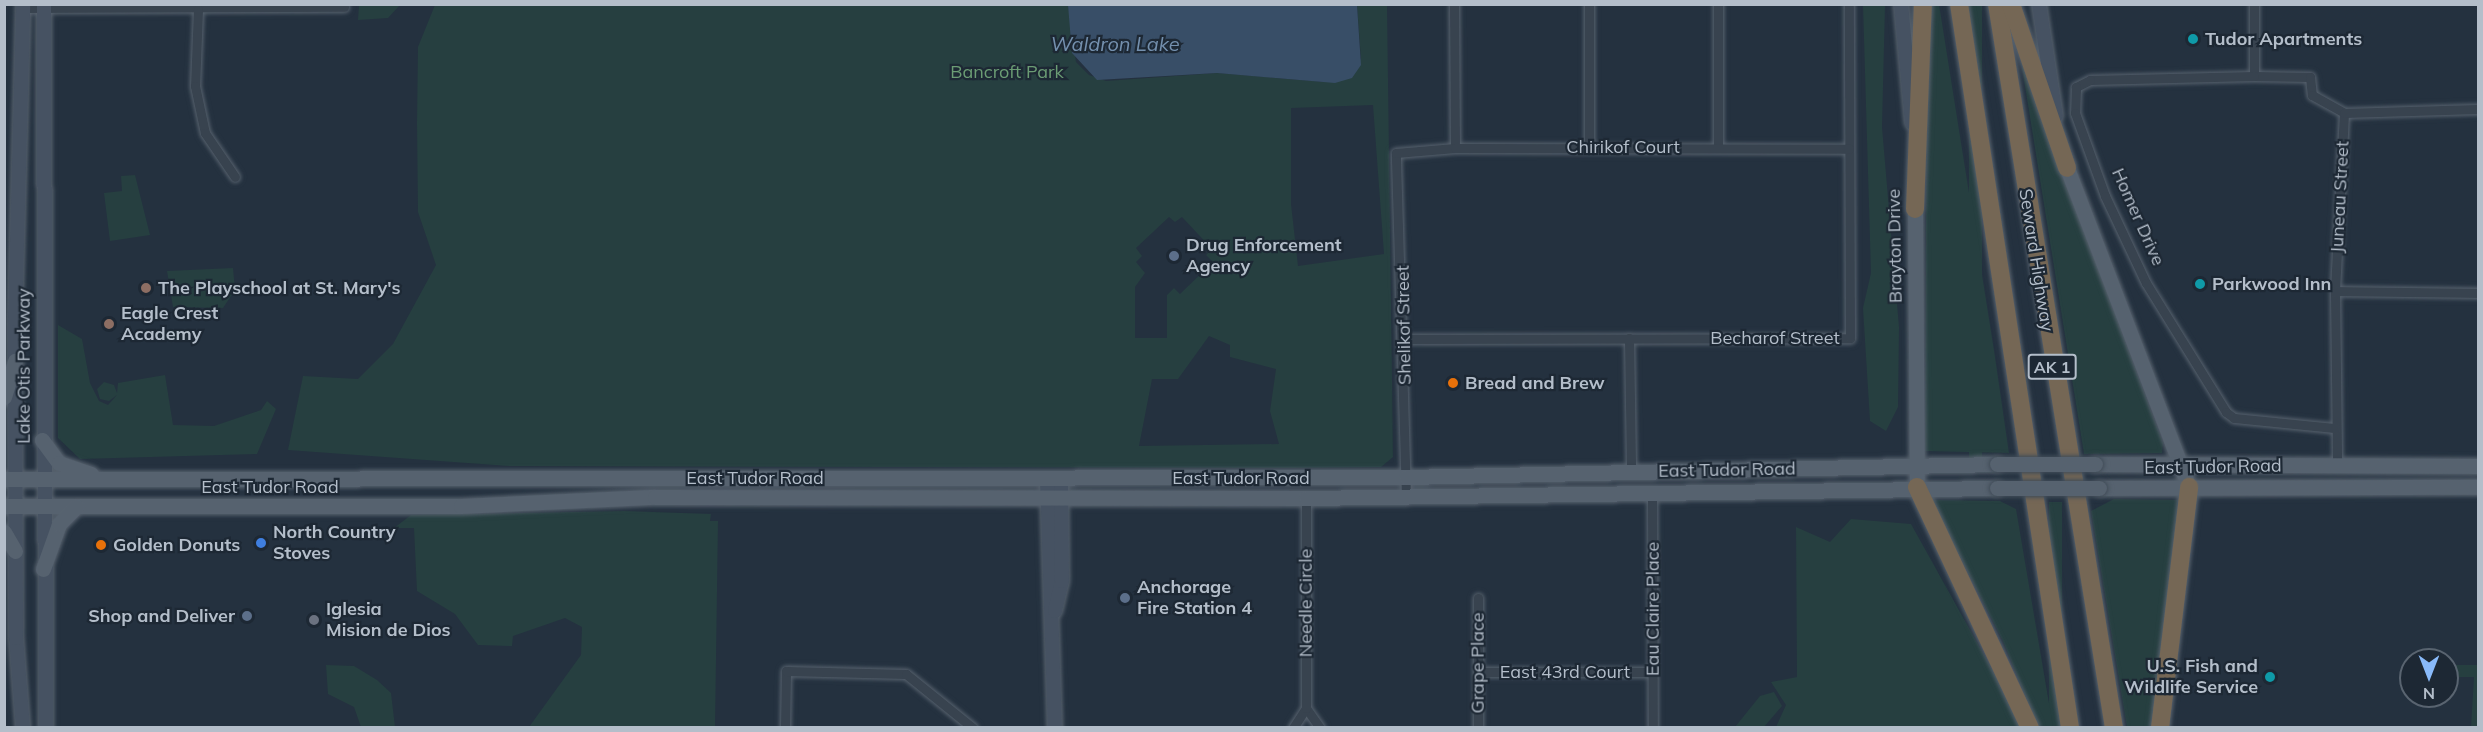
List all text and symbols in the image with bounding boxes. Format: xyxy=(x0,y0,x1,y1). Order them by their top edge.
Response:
place label: Tudor Apartments xyxy=(2205,28,2362,50)
water label: Waldron Lake xyxy=(1050,31,1180,55)
marker: Tudor Apartments xyxy=(2186,32,2200,46)
park label: Bancroft Park xyxy=(950,61,1064,83)
street label: Chirikof Court xyxy=(1566,136,1680,158)
street label: Juneau Street xyxy=(2326,140,2354,254)
street label: Homer Drive xyxy=(2107,165,2169,269)
street label: Seward Highway xyxy=(2014,187,2058,333)
street label: Brayton Drive xyxy=(1883,189,1907,303)
place label: Drug Enforcement Agency xyxy=(1186,235,1342,278)
marker: Drug Enforcement Agency xyxy=(1167,249,1181,263)
street label: Shelikof Street xyxy=(1392,265,1416,385)
place label: Parkwood Inn xyxy=(2212,273,2331,295)
place label: The Playschool at St. Mary's xyxy=(158,277,401,299)
marker: Parkwood Inn xyxy=(2193,277,2207,291)
marker: The Playschool at St. Mary's xyxy=(139,281,153,295)
street label: Lake Otis Parkway xyxy=(13,288,35,444)
place label: Eagle Crest Academy xyxy=(121,303,218,346)
marker: Eagle Crest Academy xyxy=(102,317,116,331)
street label: Becharof Street xyxy=(1710,327,1840,349)
road number: AK 1 xyxy=(2026,354,2078,380)
place label: Bread and Brew xyxy=(1465,372,1605,394)
marker: Bread and Brew xyxy=(1446,376,1460,390)
street label: East Tudor Road xyxy=(2144,455,2282,479)
street label: East Tudor Road xyxy=(1658,458,1796,482)
street label: East Tudor Road xyxy=(686,467,824,489)
street label: East Tudor Road xyxy=(1172,467,1310,489)
street label: East Tudor Road xyxy=(201,476,339,498)
place label: North Country Stoves xyxy=(273,522,396,564)
place label: Golden Donuts xyxy=(113,534,240,556)
marker: North Country Stoves xyxy=(254,536,268,550)
marker: Golden Donuts xyxy=(94,538,108,552)
street label: Eau Claire Place xyxy=(1642,542,1664,676)
street label: Needle Circle xyxy=(1295,549,1317,657)
place label: Anchorage Fire Station 4 xyxy=(1137,577,1252,620)
marker: Anchorage Fire Station 4 xyxy=(1118,591,1132,605)
place label: Iglesia Mision de Dios xyxy=(326,599,451,642)
place label: Shop and Deliver xyxy=(88,605,235,627)
marker: Shop and Deliver xyxy=(240,609,254,623)
street label: Grape Place xyxy=(1467,612,1489,714)
marker: Iglesia Mision de Dios xyxy=(307,613,321,627)
north arrow xyxy=(2399,648,2459,708)
place label: U.S. Fish and Wildlife Service xyxy=(2124,656,2258,698)
street label: East 43rd Court xyxy=(1500,661,1630,683)
marker: U.S. Fish and Wildlife Service xyxy=(2263,670,2277,684)
text: N xyxy=(2423,684,2435,704)

